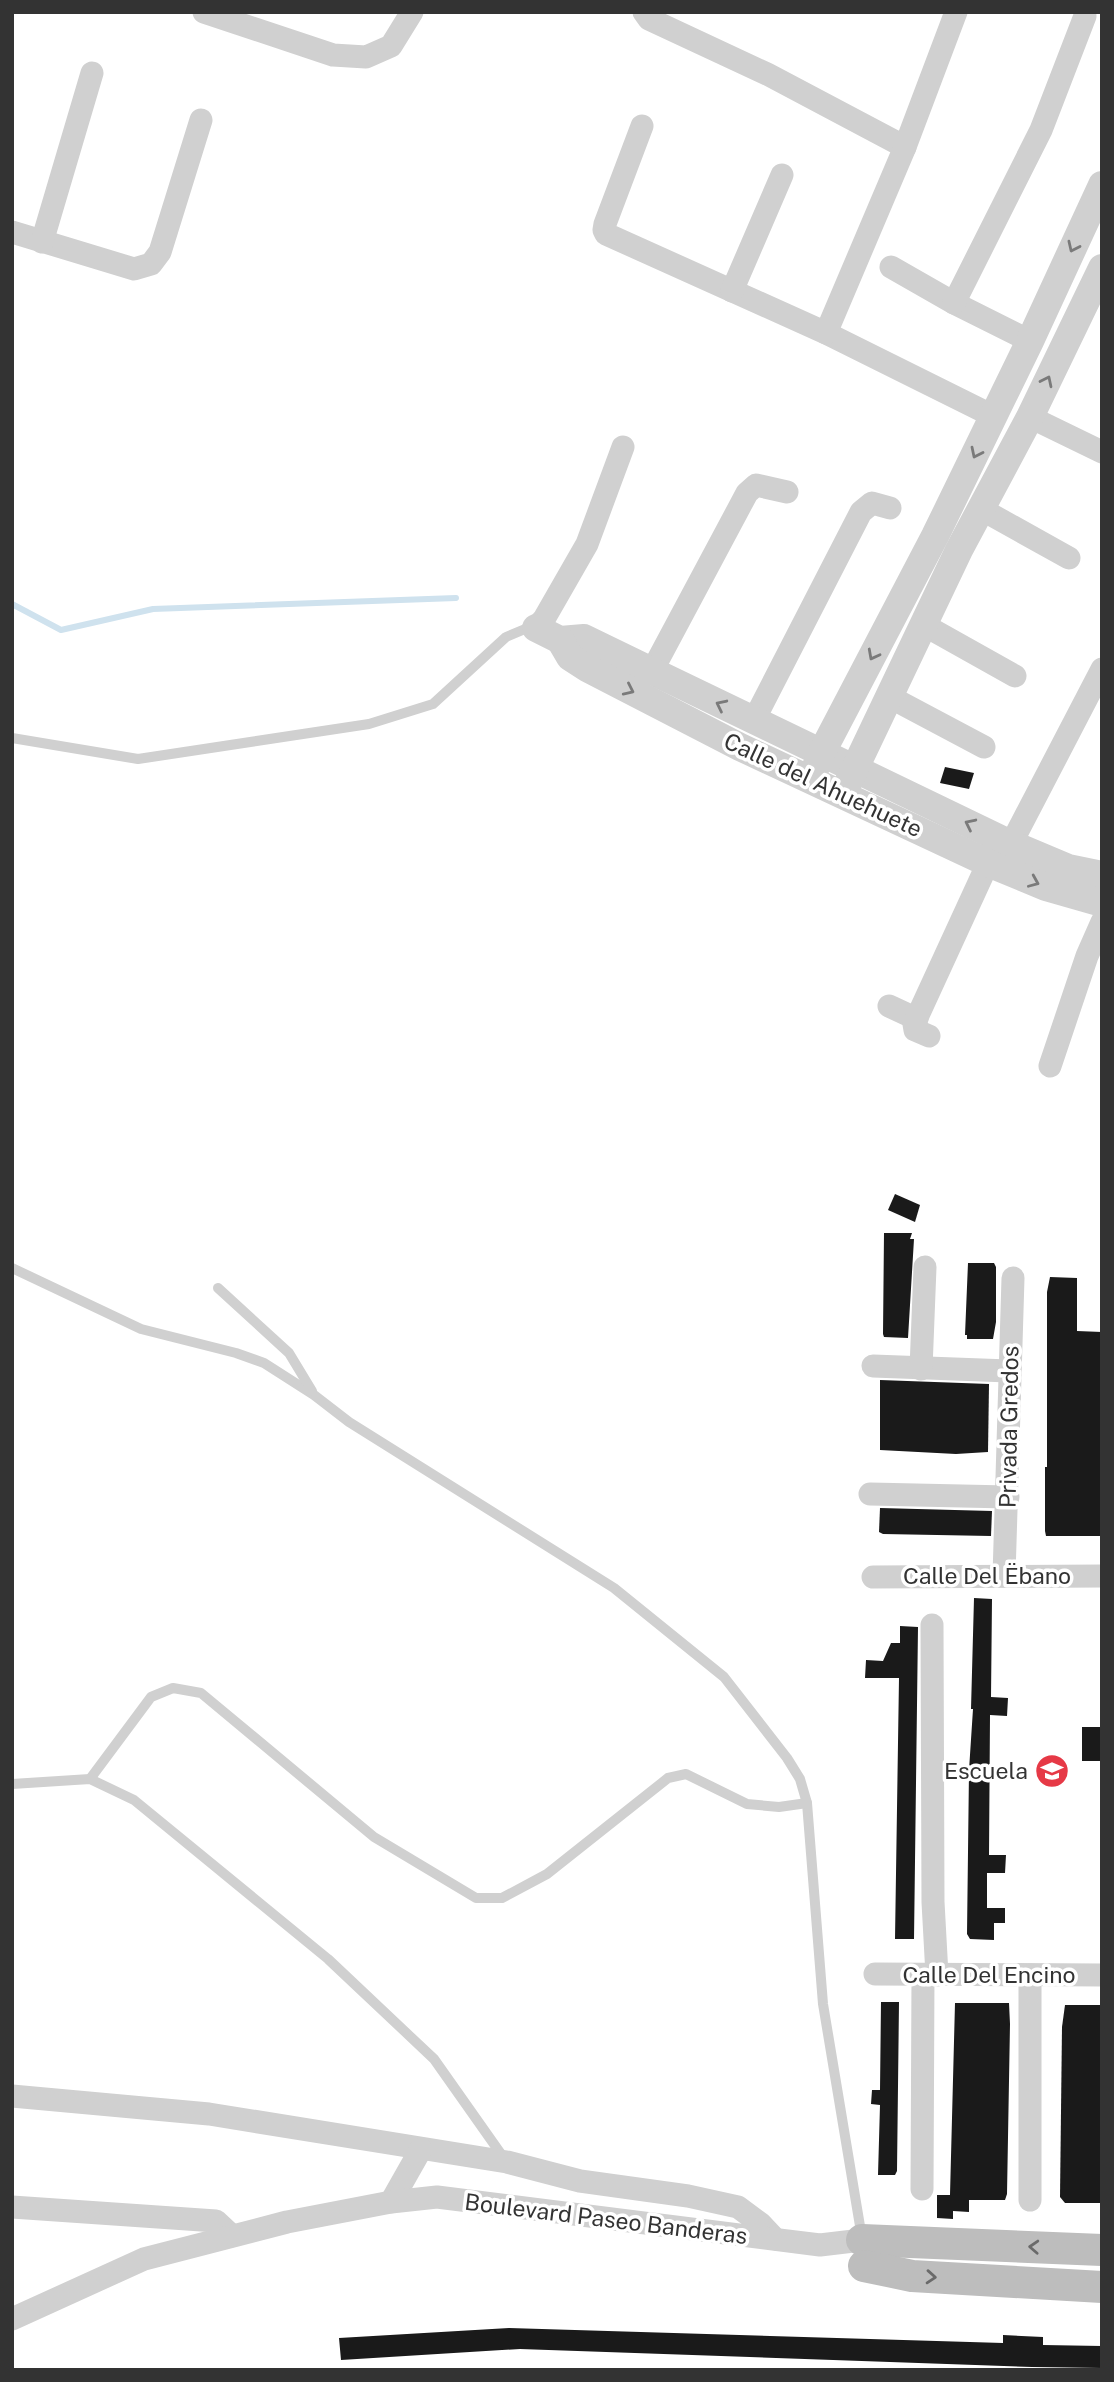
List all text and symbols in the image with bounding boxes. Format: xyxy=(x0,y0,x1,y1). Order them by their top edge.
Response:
one-way arrow xyxy=(1067,240,1081,252)
one-way arrow xyxy=(1039,376,1053,388)
one-way arrow xyxy=(970,446,984,458)
one-way arrow xyxy=(867,648,881,661)
one-way arrow xyxy=(622,682,635,696)
one-way arrow xyxy=(716,699,728,713)
street label: Calle del Ahuehuete xyxy=(720,727,927,842)
one-way arrow xyxy=(965,818,977,832)
one-way arrow xyxy=(1027,874,1040,888)
street label: Privada Gredos xyxy=(994,1346,1023,1508)
street label: Calle Del Ëbano xyxy=(903,1562,1071,1589)
school or university icon: Escuela xyxy=(1033,1752,1071,1790)
place label: Escuela xyxy=(944,1757,1028,1784)
street label: Calle Del Encino xyxy=(902,1961,1076,1988)
street label: Boulevard Paseo Banderas xyxy=(463,2188,749,2249)
one-way arrow xyxy=(1028,2239,1039,2254)
one-way arrow xyxy=(926,2269,937,2284)

